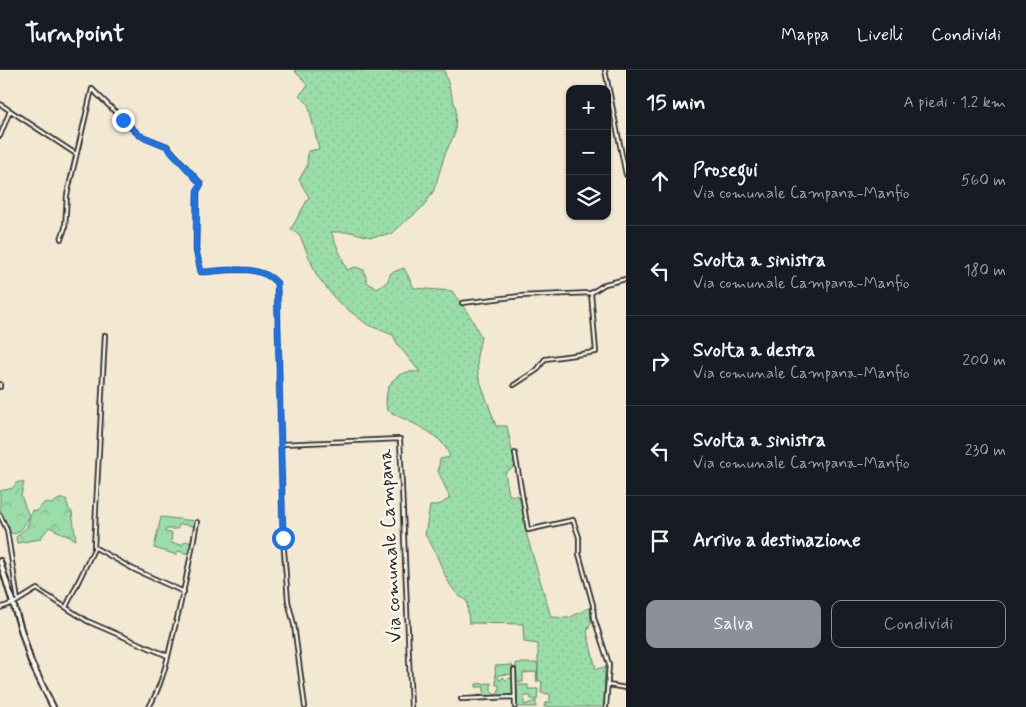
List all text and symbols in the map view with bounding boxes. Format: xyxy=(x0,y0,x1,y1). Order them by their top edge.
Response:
text: Turnpoint xyxy=(25,19,125,50)
text: Mappa xyxy=(781,23,829,47)
text: Livelli xyxy=(857,23,903,47)
text: Condividi xyxy=(931,23,1001,47)
map controls xyxy=(566,85,611,220)
button: + xyxy=(566,85,611,130)
text: 15 min xyxy=(646,89,706,117)
text: A piedi · 1.2 km xyxy=(904,92,1006,113)
route end xyxy=(112,109,135,132)
button: − xyxy=(566,130,611,175)
text: Prosegui xyxy=(693,158,758,183)
icon: ahead xyxy=(646,167,674,195)
text: 560 m xyxy=(961,170,1006,191)
button: layers xyxy=(566,175,611,220)
text: Via comunale Campana-Manfio xyxy=(693,183,910,204)
text: Svolta a sinistra xyxy=(693,248,826,273)
icon: left xyxy=(646,257,674,285)
text: 180 m xyxy=(963,260,1006,281)
text: Via comunale Campana-Manfio xyxy=(693,273,910,294)
text: Svolta a destra xyxy=(693,338,815,363)
icon: right xyxy=(646,347,674,375)
text: 200 m xyxy=(962,350,1006,371)
text: Via comunale Campana-Manfio xyxy=(693,363,910,384)
text: Svolta a sinistra xyxy=(693,428,826,453)
icon: left xyxy=(646,437,674,465)
text: 230 m xyxy=(965,440,1006,461)
street label: Via comunale Campana xyxy=(373,448,408,644)
text: Via comunale Campana-Manfio xyxy=(693,453,910,474)
route start xyxy=(272,527,295,550)
icon: arrive xyxy=(646,527,674,555)
text: Arrivo a destinazione xyxy=(693,528,861,553)
button: Salva xyxy=(646,600,821,648)
button: Condividi xyxy=(831,600,1006,648)

